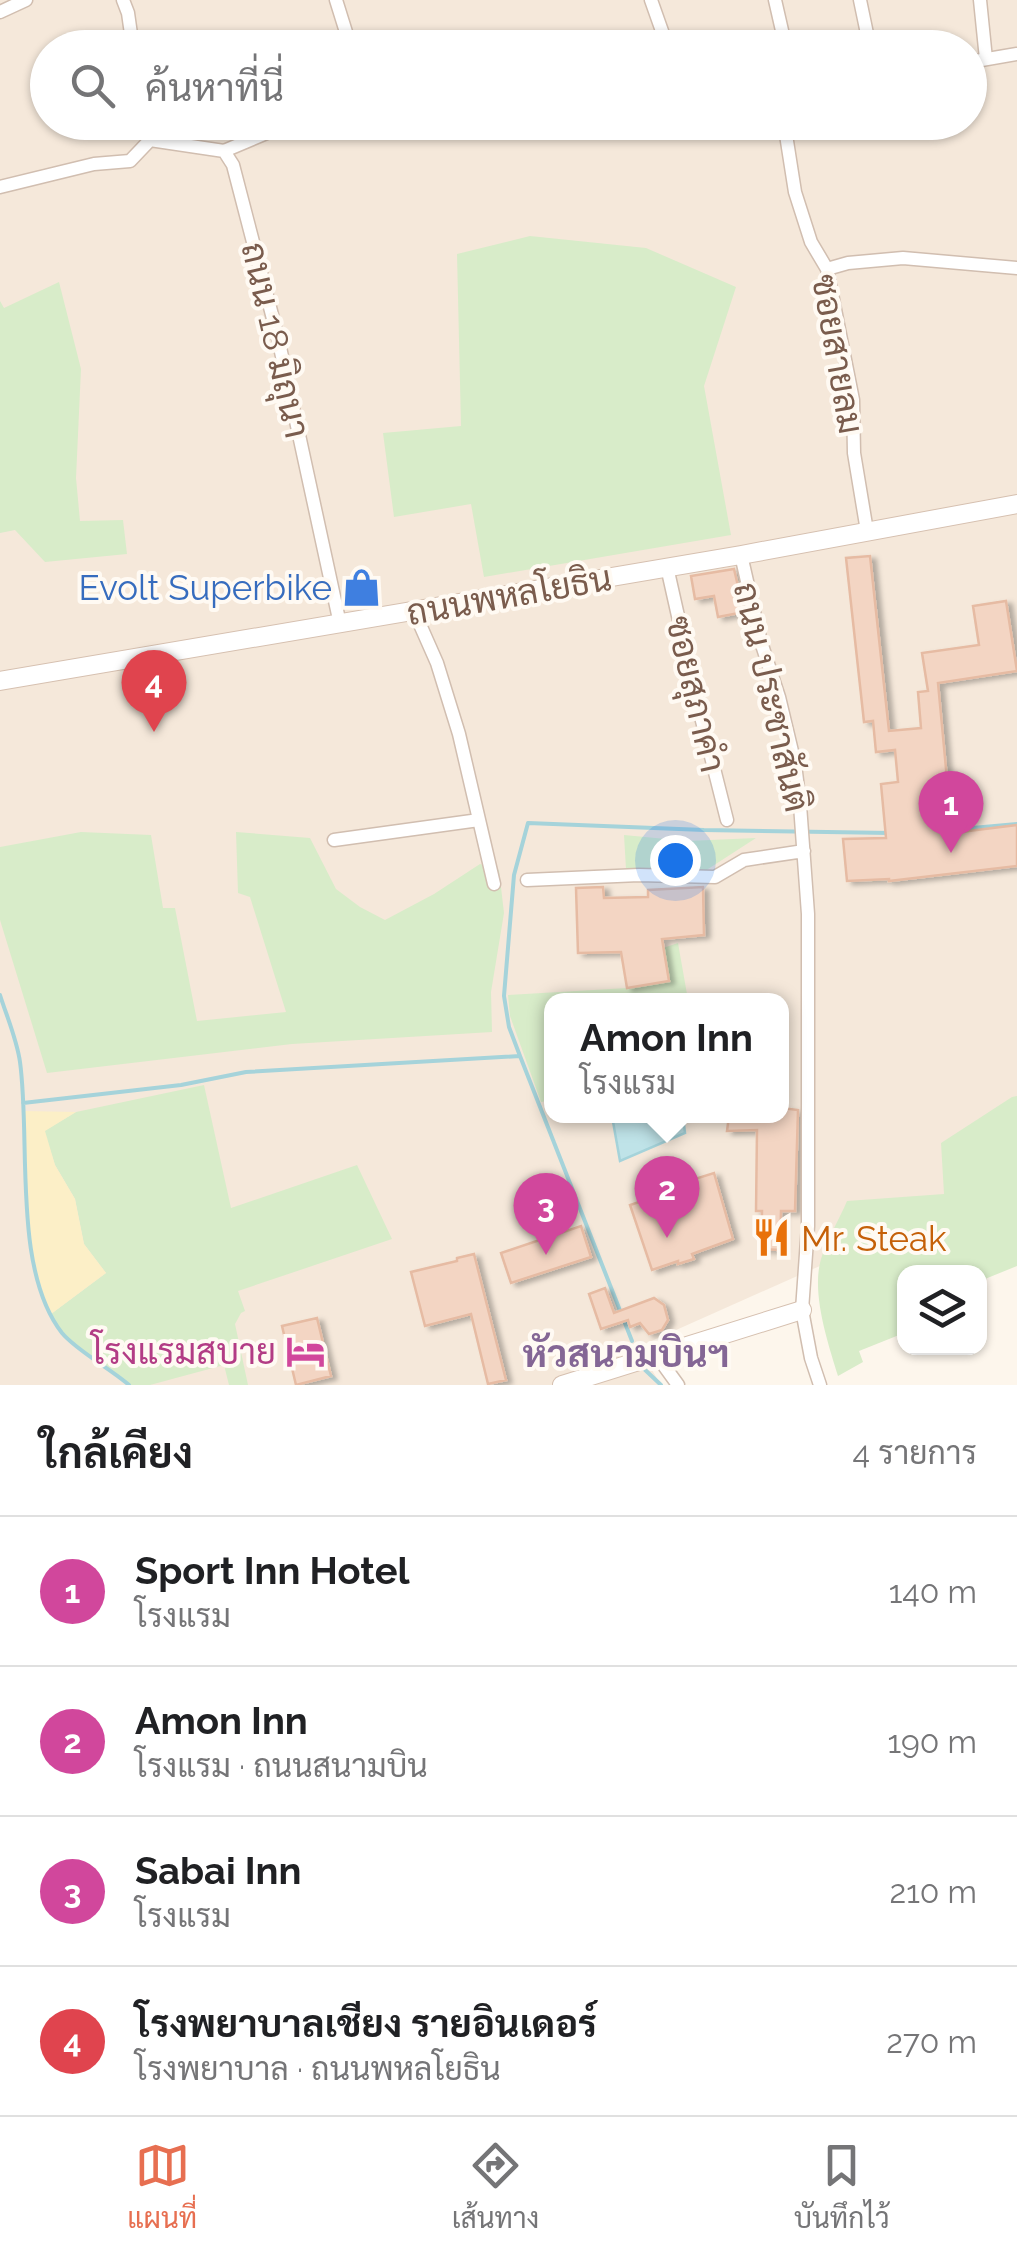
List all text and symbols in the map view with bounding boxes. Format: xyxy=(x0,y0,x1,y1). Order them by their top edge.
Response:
search box xyxy=(30,30,987,140)
icon: search xyxy=(65,58,120,113)
text: ค้นหาที่นี่ xyxy=(145,65,284,110)
street label: ถนน 18 มิถุนา xyxy=(230,238,318,443)
street label: ซอยสายลม xyxy=(804,271,872,437)
street label: ถนนพหลโยธิน xyxy=(403,555,615,633)
shop icon: Evolt Superbike xyxy=(341,566,383,608)
place label: Evolt Superbike xyxy=(79,567,332,608)
street label: ถนน ประชาสันติ xyxy=(726,578,818,816)
street label: ซอยสุภาคำ xyxy=(654,612,734,777)
pin: 4 xyxy=(122,650,186,732)
pin: 1 xyxy=(918,770,984,853)
your location xyxy=(650,835,701,886)
popup xyxy=(544,993,789,1123)
text: Amon Inn xyxy=(580,1015,753,1060)
text: โรงแรม xyxy=(580,1064,676,1101)
pin: 2 xyxy=(634,1156,700,1238)
pin: 3 xyxy=(514,1172,578,1255)
restaurant icon: Mr. Steak xyxy=(750,1217,792,1259)
place label: Mr. Steak xyxy=(801,1218,947,1259)
map controls xyxy=(897,1265,987,1355)
button: layers xyxy=(897,1265,987,1355)
place label: โรงแรมสบาย xyxy=(89,1329,276,1372)
hotel icon: โรงแรมสบาย xyxy=(285,1330,327,1372)
district label: หัวสนามบินฯ xyxy=(523,1331,729,1376)
text: ใกล้เคียง xyxy=(40,1429,193,1478)
text: 4 รายการ xyxy=(853,1434,977,1471)
text: Sport Inn Hotel xyxy=(135,1548,409,1593)
text: 1 xyxy=(65,1573,80,1610)
text: 140 m xyxy=(889,1573,977,1610)
text: โรงแรม xyxy=(135,1597,231,1634)
text: Amon Inn xyxy=(135,1698,308,1743)
text: 2 xyxy=(63,1723,82,1760)
text: 190 m xyxy=(887,1723,977,1760)
text: โรงแรม · ถนนสนามบิน xyxy=(135,1747,428,1784)
text: Sabai Inn xyxy=(135,1848,302,1893)
text: 3 xyxy=(64,1873,81,1910)
text: 210 m xyxy=(889,1873,977,1910)
text: โรงแรม xyxy=(135,1897,231,1934)
text: โรงพยาบาลเชียง รายอินเดอร์ xyxy=(135,2001,597,2046)
text: 4 xyxy=(63,2023,82,2060)
text: 270 m xyxy=(886,2023,977,2060)
text: โรงพยาบาล · ถนนพหลโยธิน xyxy=(135,2050,501,2087)
tab: แผนที่ xyxy=(127,2138,197,2235)
tab: เส้นทาง xyxy=(452,2138,539,2235)
tab: บันทึกไว้ xyxy=(794,2138,890,2235)

